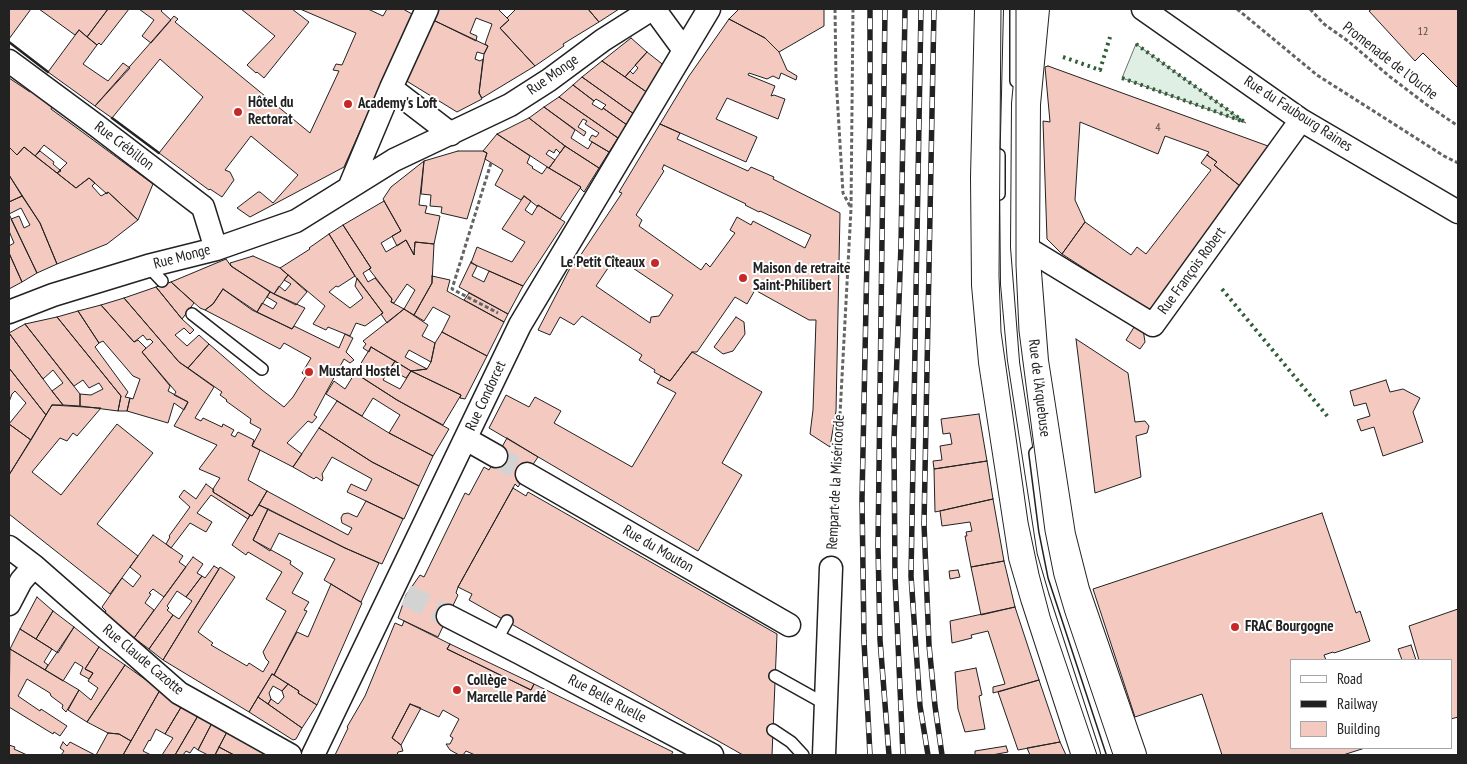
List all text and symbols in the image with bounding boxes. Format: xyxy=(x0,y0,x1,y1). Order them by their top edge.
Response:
street label: Promenade de l'Ouche xyxy=(1339,18,1441,104)
house number: 12 xyxy=(1418,25,1428,39)
street label: Rue Monge xyxy=(524,51,582,99)
street label: Rue du Faubourg Raines xyxy=(1240,72,1356,156)
place label: Hôtel du Rectorat xyxy=(248,94,294,129)
place label: Academy's Loft xyxy=(358,95,437,113)
marker: Academy's Loft xyxy=(342,98,354,110)
marker: Hôtel du Rectorat xyxy=(232,106,244,118)
street label: Rue Crébillon xyxy=(91,118,157,174)
house number: 4 xyxy=(1155,121,1161,135)
street label: Rue François Robert xyxy=(1154,224,1230,318)
street label: Rue Monge xyxy=(151,241,213,273)
place label: Le Petit Cîteaux xyxy=(561,254,645,272)
marker: Le Petit Cîteaux xyxy=(649,257,661,269)
place label: Maison de retraite Saint-Philibert xyxy=(753,260,850,295)
marker: Maison de retraite Saint-Philibert xyxy=(737,272,749,284)
street label: Rue de l'Arquebuse xyxy=(1024,338,1054,438)
street label: Rue Condorcet xyxy=(462,358,510,434)
place label: Mustard Hostel xyxy=(319,363,400,381)
marker: Mustard Hostel xyxy=(303,366,315,378)
street label: Rempart de la Miséricorde xyxy=(823,414,849,550)
street label: Rue du Mouton xyxy=(619,521,697,577)
place label: FRAC Bourgogne xyxy=(1245,618,1334,636)
street label: Rue Claude Cazotte xyxy=(99,621,187,699)
marker: FRAC Bourgogne xyxy=(1229,621,1241,633)
legend xyxy=(1290,659,1452,749)
text: Road xyxy=(1337,669,1363,688)
street label: Rue Belle Ruelle xyxy=(565,671,649,727)
place label: Collège Marcelle Pardé xyxy=(467,672,546,707)
marker: Collège Marcelle Pardé xyxy=(451,684,463,696)
text: Railway xyxy=(1337,694,1377,713)
text: Building xyxy=(1337,719,1380,738)

